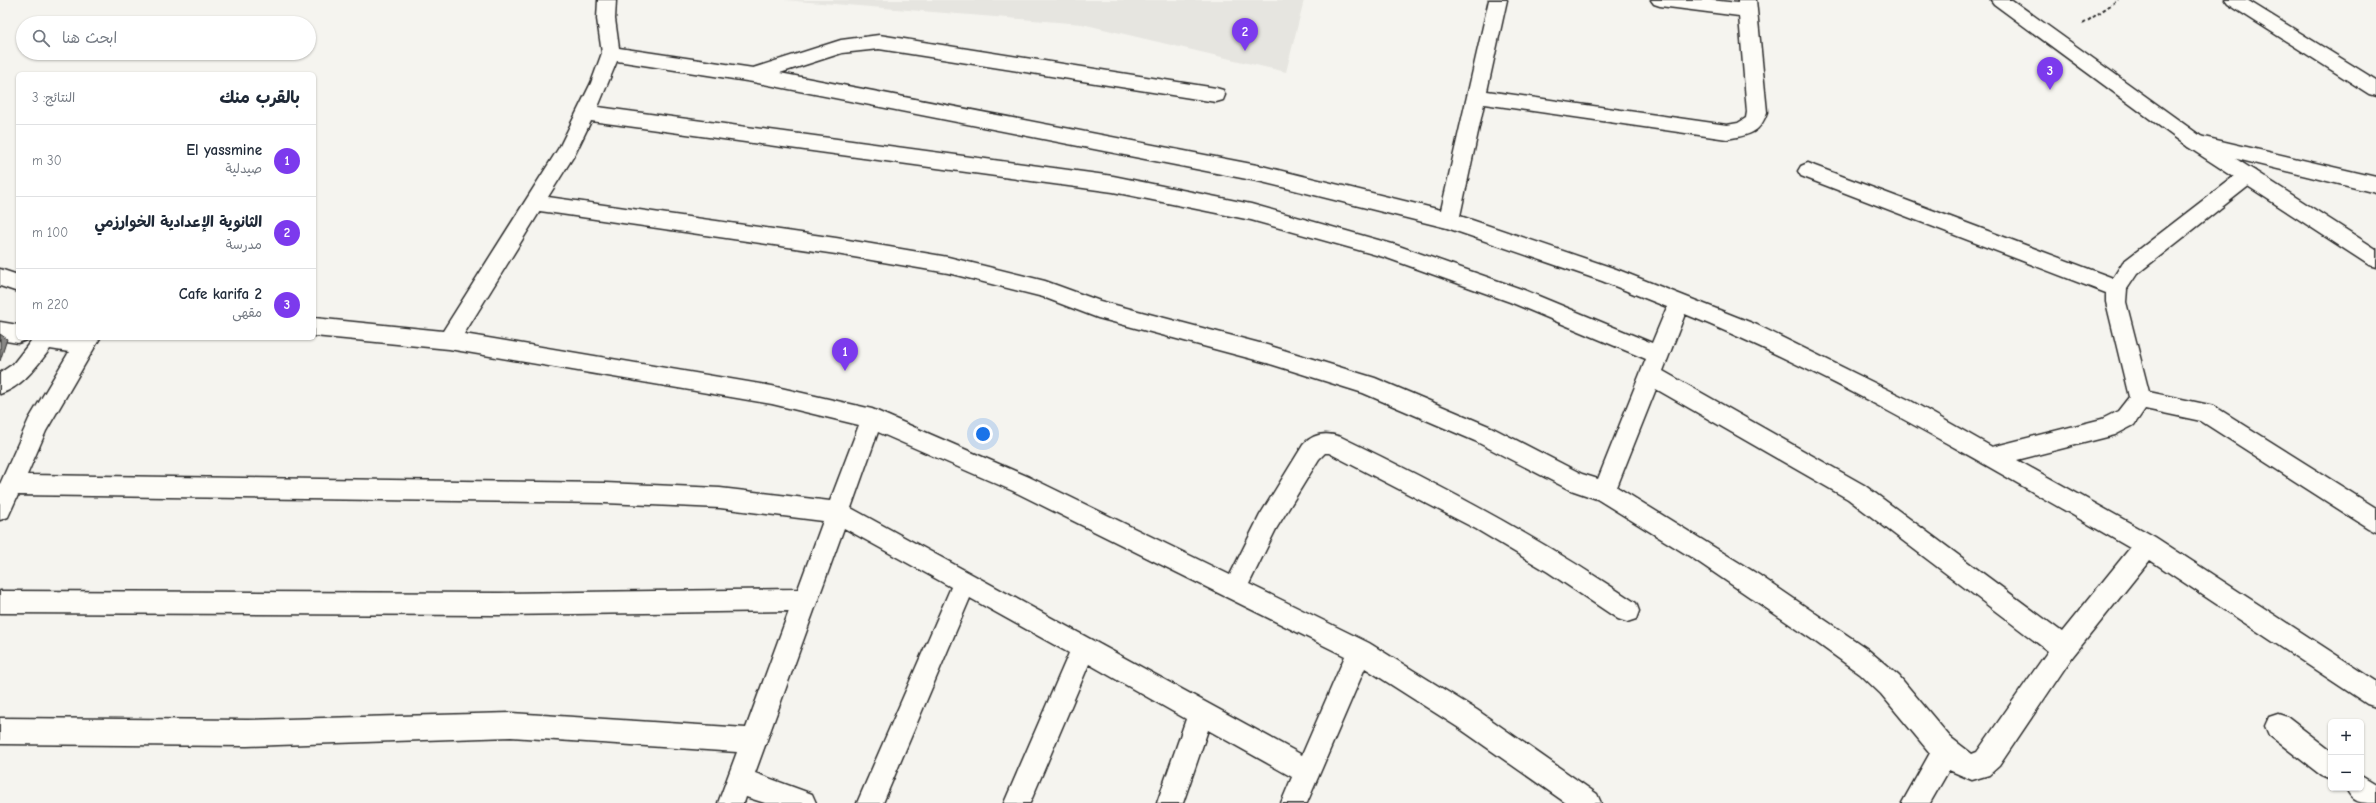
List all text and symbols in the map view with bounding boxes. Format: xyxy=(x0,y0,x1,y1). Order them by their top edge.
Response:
search box xyxy=(16,16,316,60)
pin: 2 xyxy=(1232,18,1258,51)
icon: search xyxy=(30,27,52,49)
text: ابحث هنا xyxy=(62,29,117,47)
pin: 3 xyxy=(2037,57,2063,90)
text: بالقرب منك xyxy=(219,88,300,107)
text: النتائج: 3 xyxy=(32,90,75,105)
text: El yassmine xyxy=(186,141,262,159)
text: 30 m xyxy=(32,153,62,168)
text: 1 xyxy=(284,153,290,168)
text: صيدلية xyxy=(225,161,262,176)
text: الثانوية الإعدادية الخوارزمي xyxy=(94,213,262,231)
text: 100 m xyxy=(32,225,68,240)
text: 2 xyxy=(284,225,290,240)
text: مدرسة xyxy=(226,237,262,252)
text: Cafe karifa 2 xyxy=(179,285,262,303)
text: 220 m xyxy=(32,297,69,312)
text: 3 xyxy=(284,297,290,312)
text: مقهى xyxy=(232,305,262,320)
pin: 1 xyxy=(832,338,858,371)
your location xyxy=(973,424,993,444)
map controls xyxy=(2328,719,2364,791)
button: + xyxy=(2328,719,2364,755)
button: − xyxy=(2328,755,2364,791)

